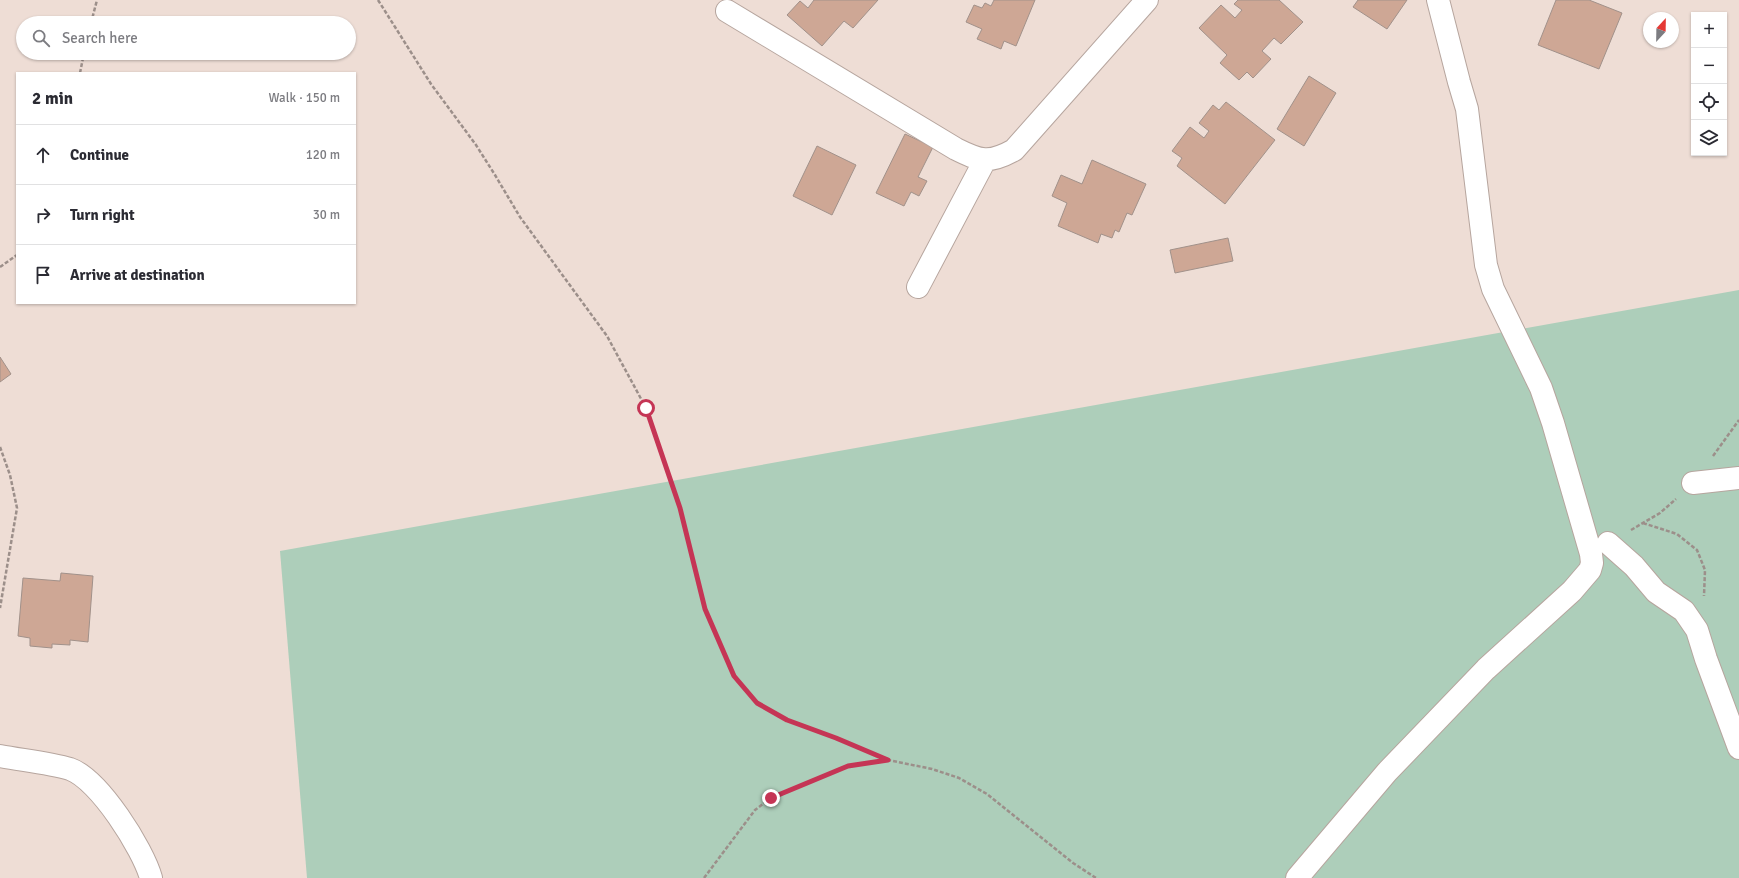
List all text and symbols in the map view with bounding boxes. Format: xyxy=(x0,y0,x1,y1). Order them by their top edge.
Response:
north arrow xyxy=(1643,12,1679,48)
map controls xyxy=(1691,12,1727,156)
button: + xyxy=(1691,12,1727,48)
search box xyxy=(16,16,356,60)
icon: search xyxy=(30,27,52,49)
text: Search here xyxy=(62,29,138,47)
button: − xyxy=(1691,48,1727,84)
button: locate xyxy=(1691,84,1727,120)
text: 2 min xyxy=(32,88,73,109)
text: Walk · 150 m xyxy=(269,90,340,106)
button: layers xyxy=(1691,120,1727,156)
icon: ahead xyxy=(32,144,54,166)
text: Continue xyxy=(70,146,129,164)
text: 120 m xyxy=(306,147,340,163)
icon: right xyxy=(32,204,54,226)
text: Turn right xyxy=(70,206,135,224)
text: 30 m xyxy=(313,207,340,223)
icon: arrive xyxy=(32,264,54,286)
text: Arrive at destination xyxy=(70,266,205,284)
route start xyxy=(637,399,655,417)
route end xyxy=(762,789,780,807)

